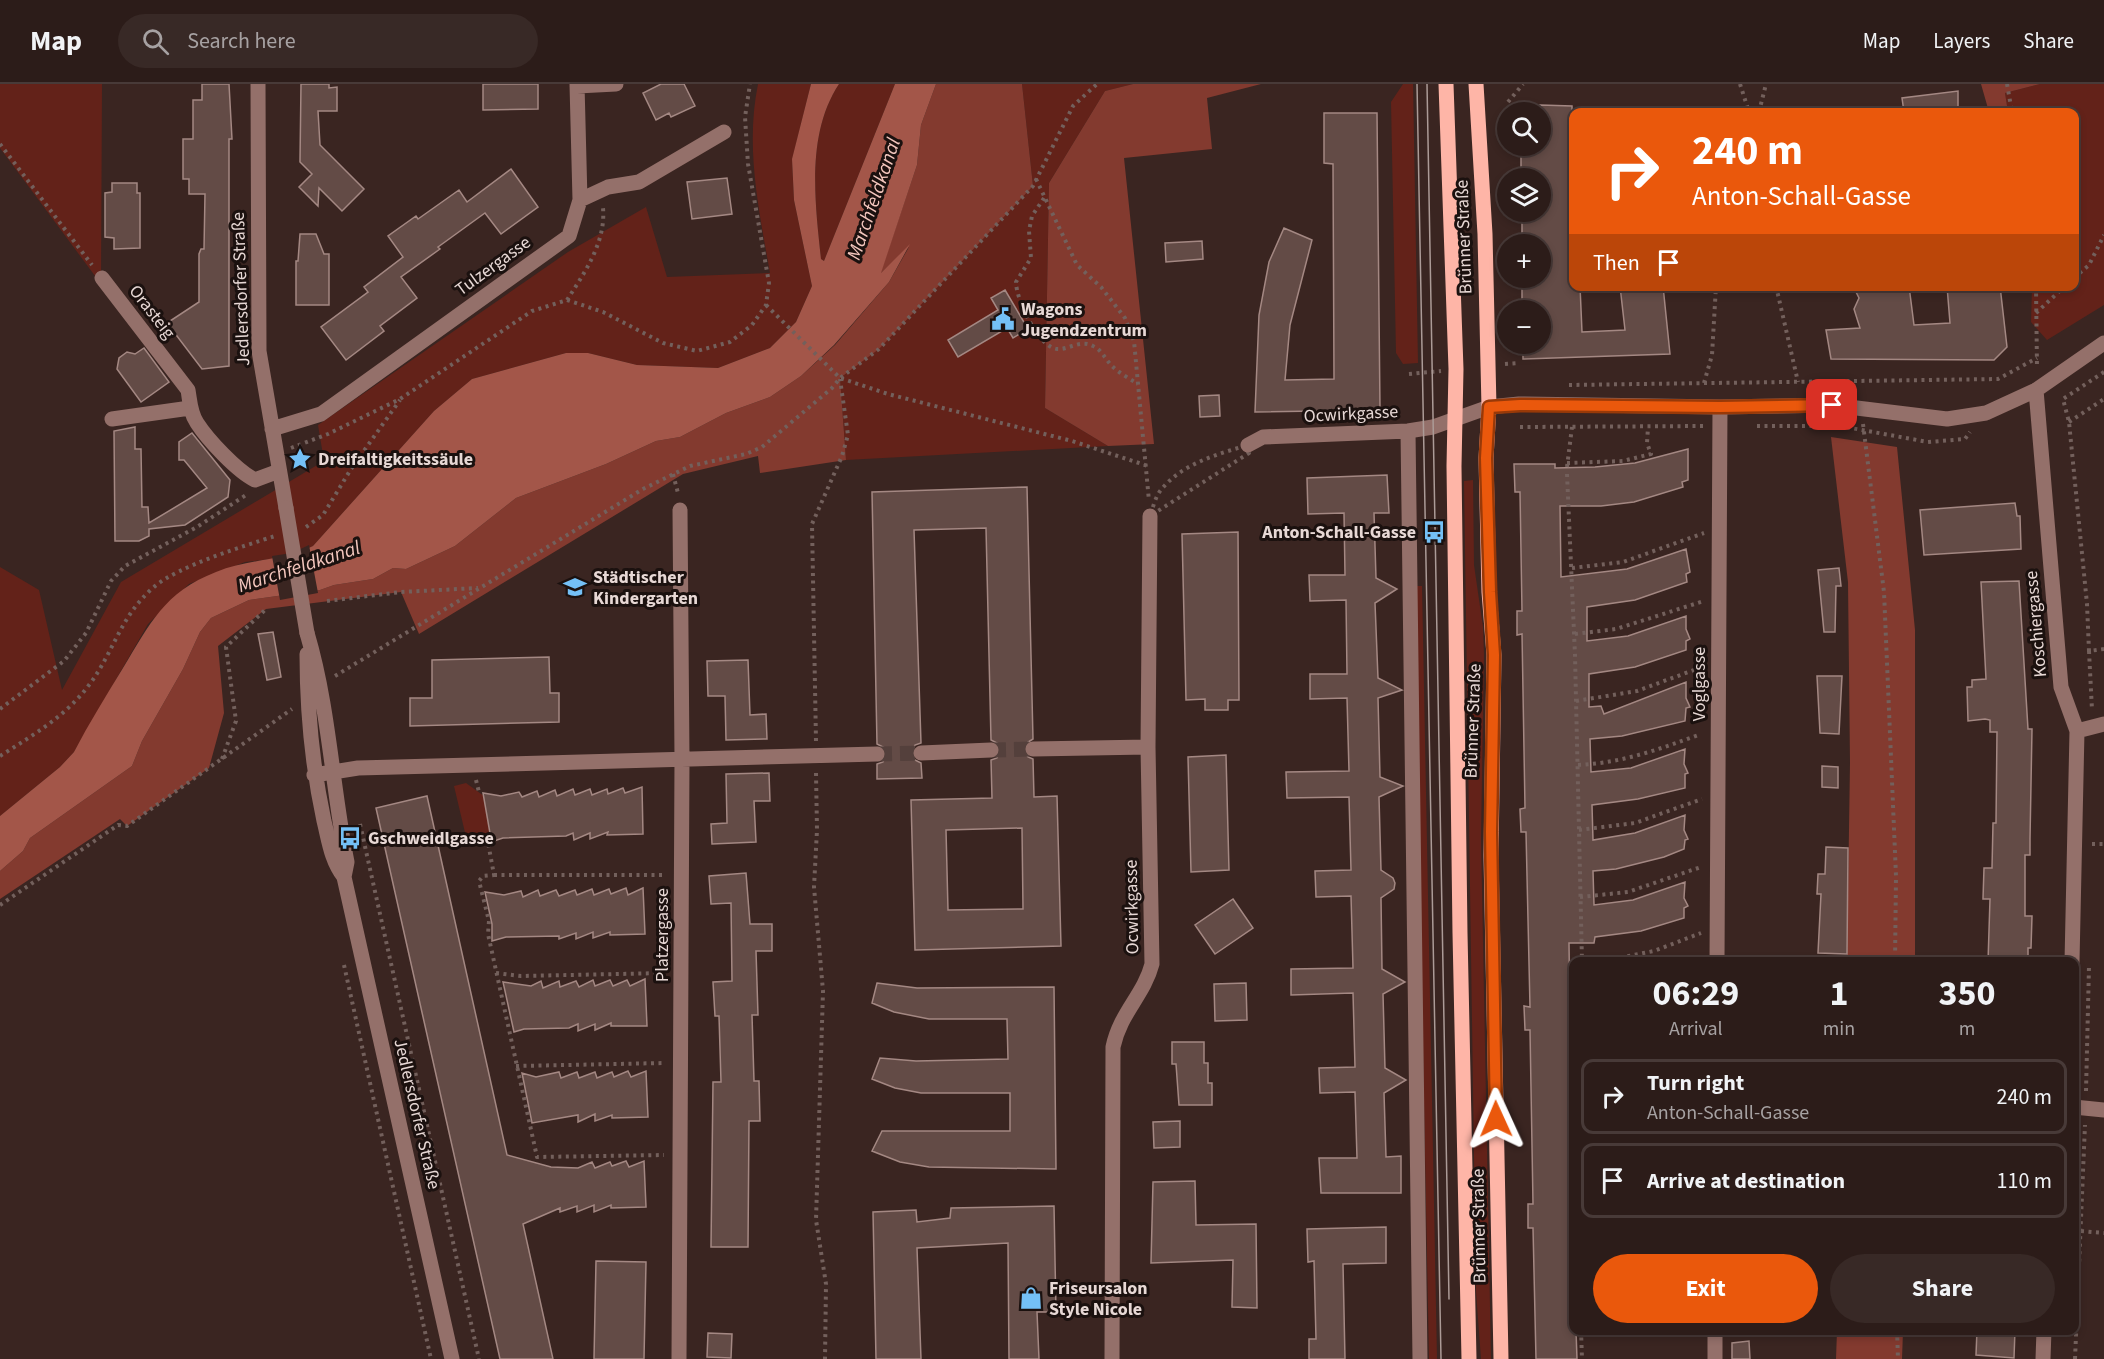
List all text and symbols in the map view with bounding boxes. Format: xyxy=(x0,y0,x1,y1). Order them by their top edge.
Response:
search box xyxy=(118,14,538,68)
text: Map xyxy=(30,21,82,61)
icon: search xyxy=(139,25,172,58)
text: Search here xyxy=(187,25,296,57)
text: Map xyxy=(1863,26,1900,56)
text: Layers xyxy=(1933,26,1990,56)
text: Share xyxy=(2023,26,2074,56)
map controls xyxy=(1497,102,1551,354)
button: search xyxy=(1497,102,1551,156)
text: 240 m xyxy=(1692,121,1803,181)
icon: right xyxy=(1593,132,1671,210)
water label: Marchfeldkanal xyxy=(840,134,908,264)
button: layers xyxy=(1497,168,1551,222)
text: Anton-Schall-Gasse xyxy=(1692,177,1911,216)
street label: Brünner Straße xyxy=(1450,179,1478,295)
street label: Jedlersdorfer Straße xyxy=(226,212,256,366)
street label: Tulzergasse xyxy=(450,230,536,302)
button: + xyxy=(1497,234,1551,288)
icon: arrive xyxy=(1652,246,1685,279)
text: Then xyxy=(1593,247,1640,279)
street label: Orasteig xyxy=(123,280,181,344)
place label: Wagons Jugendzentrum xyxy=(1021,297,1147,343)
button: − xyxy=(1497,300,1551,354)
public building icon: Wagons Jugendzentrum xyxy=(990,306,1016,332)
pin xyxy=(1806,379,1857,430)
icon: arrive xyxy=(1815,388,1848,421)
street label: Ocwirkgasse xyxy=(1303,399,1399,429)
place icon: Dreifaltigkeitssäule xyxy=(287,446,313,472)
place label: Dreifaltigkeitssäule xyxy=(318,447,473,472)
bus stop icon: Anton-Schall-Gasse xyxy=(1421,519,1447,545)
place label: Anton-Schall-Gasse xyxy=(1261,520,1416,545)
water label: Marchfeldkanal xyxy=(234,534,364,600)
place label: Städtischer Kindergarten xyxy=(593,565,698,611)
street label: Koschiergasse xyxy=(2019,570,2053,678)
school or university icon: Städtischer Kindergarten xyxy=(562,574,588,600)
street label: Voglgasse xyxy=(1687,647,1712,721)
street label: Brünner Straße xyxy=(1459,663,1487,779)
bus stop icon: Gschweidlgasse xyxy=(337,825,363,851)
place label: Gschweidlgasse xyxy=(368,826,494,851)
street label: Ocwirkgasse xyxy=(1119,859,1145,954)
street label: Platzergasse xyxy=(650,888,675,982)
text: 06:29 xyxy=(1652,968,1739,1019)
text: 1 xyxy=(1829,968,1848,1019)
text: 350 xyxy=(1939,968,1996,1019)
text: Arrival xyxy=(1669,1015,1723,1043)
text: min xyxy=(1823,1015,1855,1043)
text: m xyxy=(1959,1015,1975,1043)
street label: Jedlersdorfer Straße xyxy=(387,1036,447,1192)
text: Turn right xyxy=(1647,1067,1744,1099)
icon: right xyxy=(1596,1080,1629,1113)
text: 240 m xyxy=(1997,1081,2052,1113)
position arrow xyxy=(1464,1087,1528,1151)
text: Anton-Schall-Gasse xyxy=(1647,1099,1809,1127)
icon: arrive xyxy=(1596,1164,1629,1197)
text: Arrive at destination xyxy=(1647,1165,1845,1197)
text: 110 m xyxy=(1997,1165,2052,1197)
street label: Brünner Straße xyxy=(1466,1168,1492,1283)
button: Exit xyxy=(1593,1254,1818,1323)
button: Share xyxy=(1830,1254,2055,1323)
place label: Friseursalon Style Nicole xyxy=(1049,1276,1148,1322)
shop icon: Friseursalon Style Nicole xyxy=(1018,1285,1044,1311)

